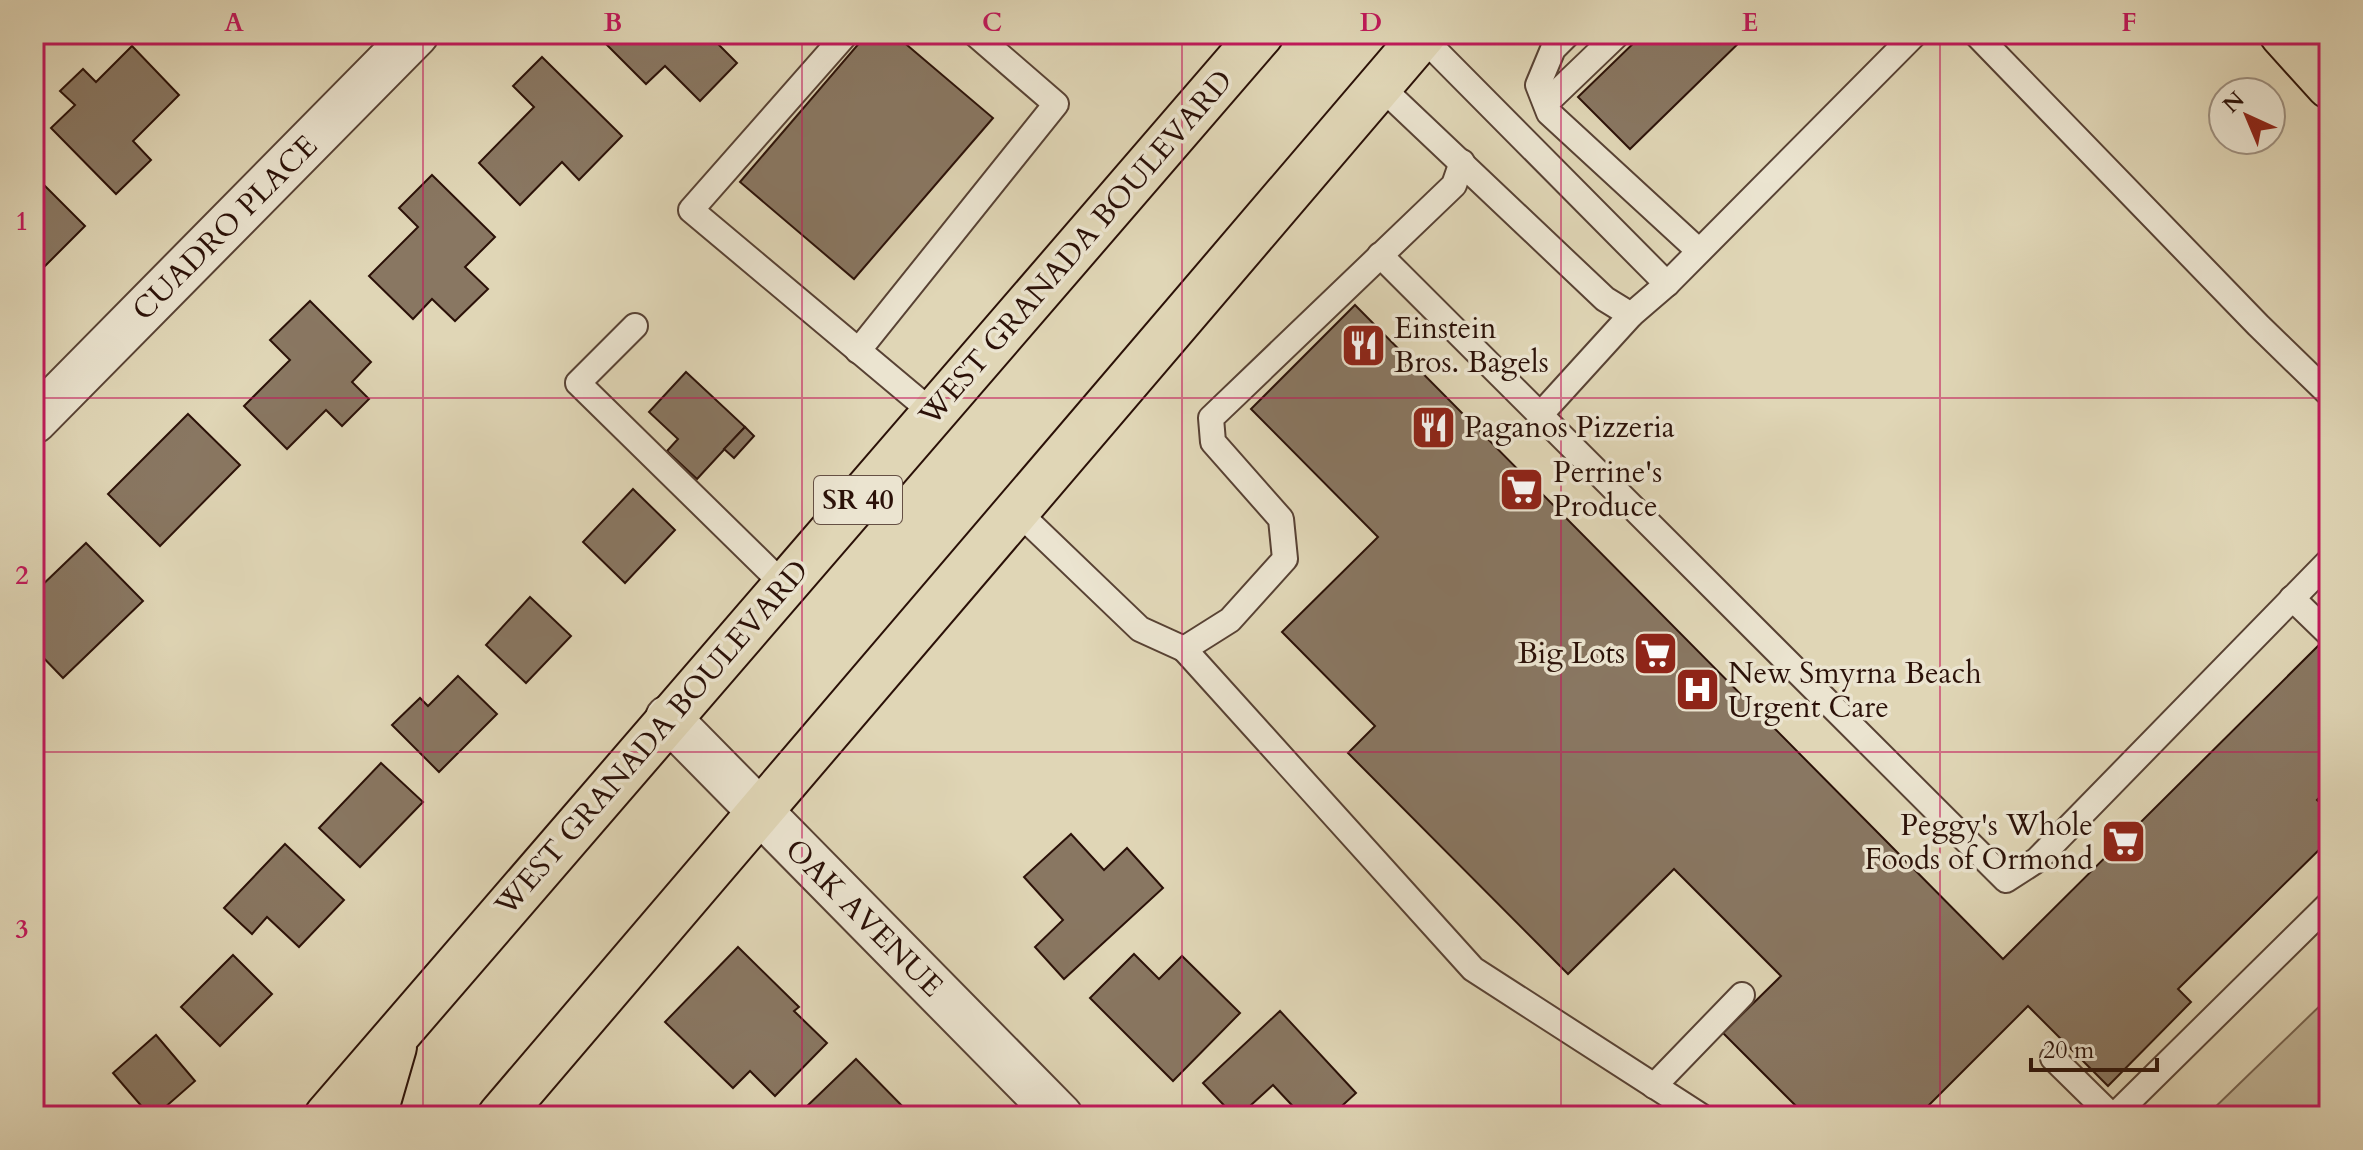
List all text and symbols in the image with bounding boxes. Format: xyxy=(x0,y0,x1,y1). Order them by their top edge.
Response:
text: A xyxy=(224,5,244,40)
text: B xyxy=(604,5,622,40)
text: C xyxy=(982,5,1002,40)
text: D xyxy=(1360,5,1382,40)
text: E xyxy=(1742,5,1758,40)
text: F xyxy=(2121,5,2137,40)
street label: WEST GRANADA BOULEVARD xyxy=(909,61,1242,436)
north arrow xyxy=(2207,76,2287,156)
text: N xyxy=(2217,85,2251,120)
street label: CUADRO PLACE xyxy=(123,126,327,330)
text: 1 xyxy=(15,204,29,239)
place label: Einstein Bros. Bagels xyxy=(1394,308,1549,383)
restaurant icon: Einstein Bros. Bagels xyxy=(1339,321,1387,369)
restaurant icon: Paganos Pizzeria xyxy=(1409,403,1457,451)
place label: Paganos Pizzeria xyxy=(1464,407,1675,448)
place label: Perrine's Produce xyxy=(1553,452,1662,527)
supermarket icon: Perrine's Produce xyxy=(1498,465,1546,513)
road number: SR 40 xyxy=(814,476,902,524)
street label: WEST GRANADA BOULEVARD xyxy=(485,551,818,926)
text: 2 xyxy=(15,558,29,593)
supermarket icon: Big Lots xyxy=(1632,629,1680,677)
place label: Big Lots xyxy=(1517,633,1625,674)
place label: New Smyrna Beach Urgent Care xyxy=(1728,653,1982,728)
hospital icon: New Smyrna Beach Urgent Care xyxy=(1673,666,1721,714)
place label: Peggy's Whole Foods of Ormond xyxy=(1865,805,2093,880)
supermarket icon: Peggy's Whole Foods of Ormond xyxy=(2100,818,2148,866)
street label: OAK AVENUE xyxy=(776,830,952,1006)
text: 3 xyxy=(15,912,29,947)
scale bar xyxy=(2031,1022,2157,1072)
text: 20 m xyxy=(2043,1034,2095,1067)

